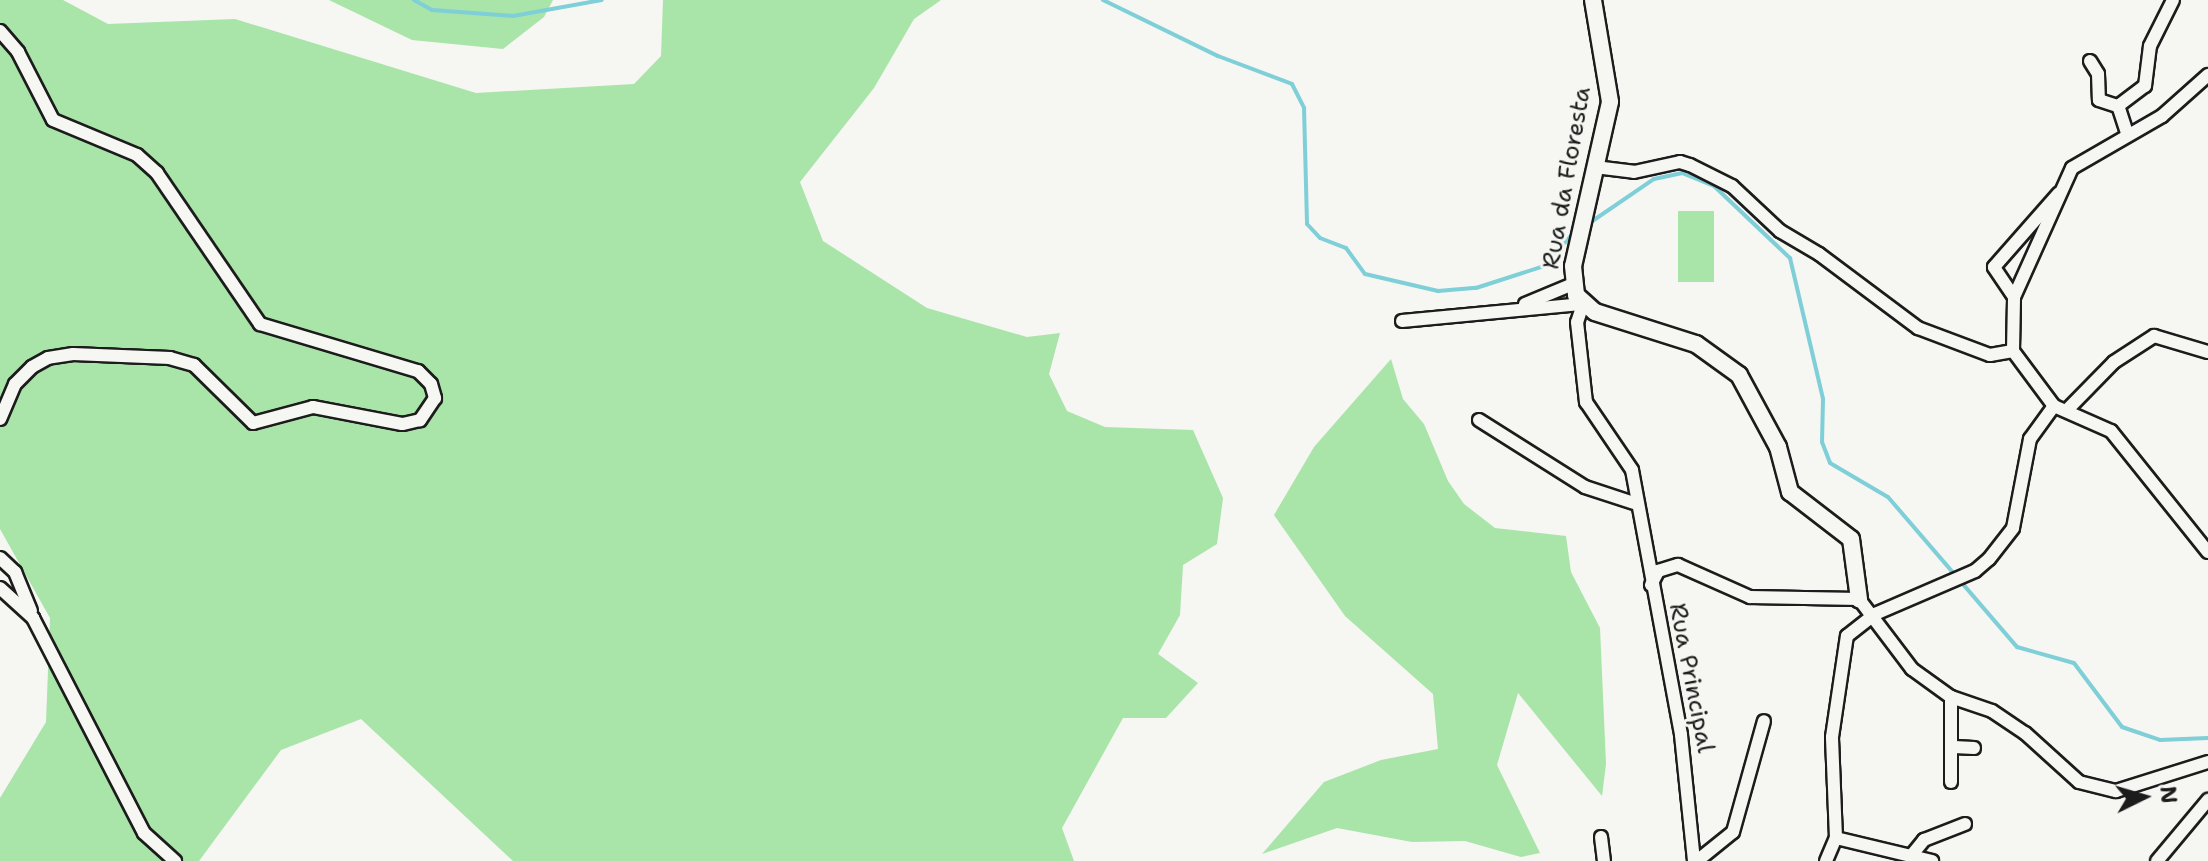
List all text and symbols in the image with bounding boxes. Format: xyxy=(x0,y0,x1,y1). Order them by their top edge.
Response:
street label: Rua da Floresta xyxy=(1537,85,1597,271)
street label: Rua Principal xyxy=(1662,601,1720,755)
north arrow xyxy=(2104,757,2184,837)
text: N xyxy=(2153,785,2184,805)

